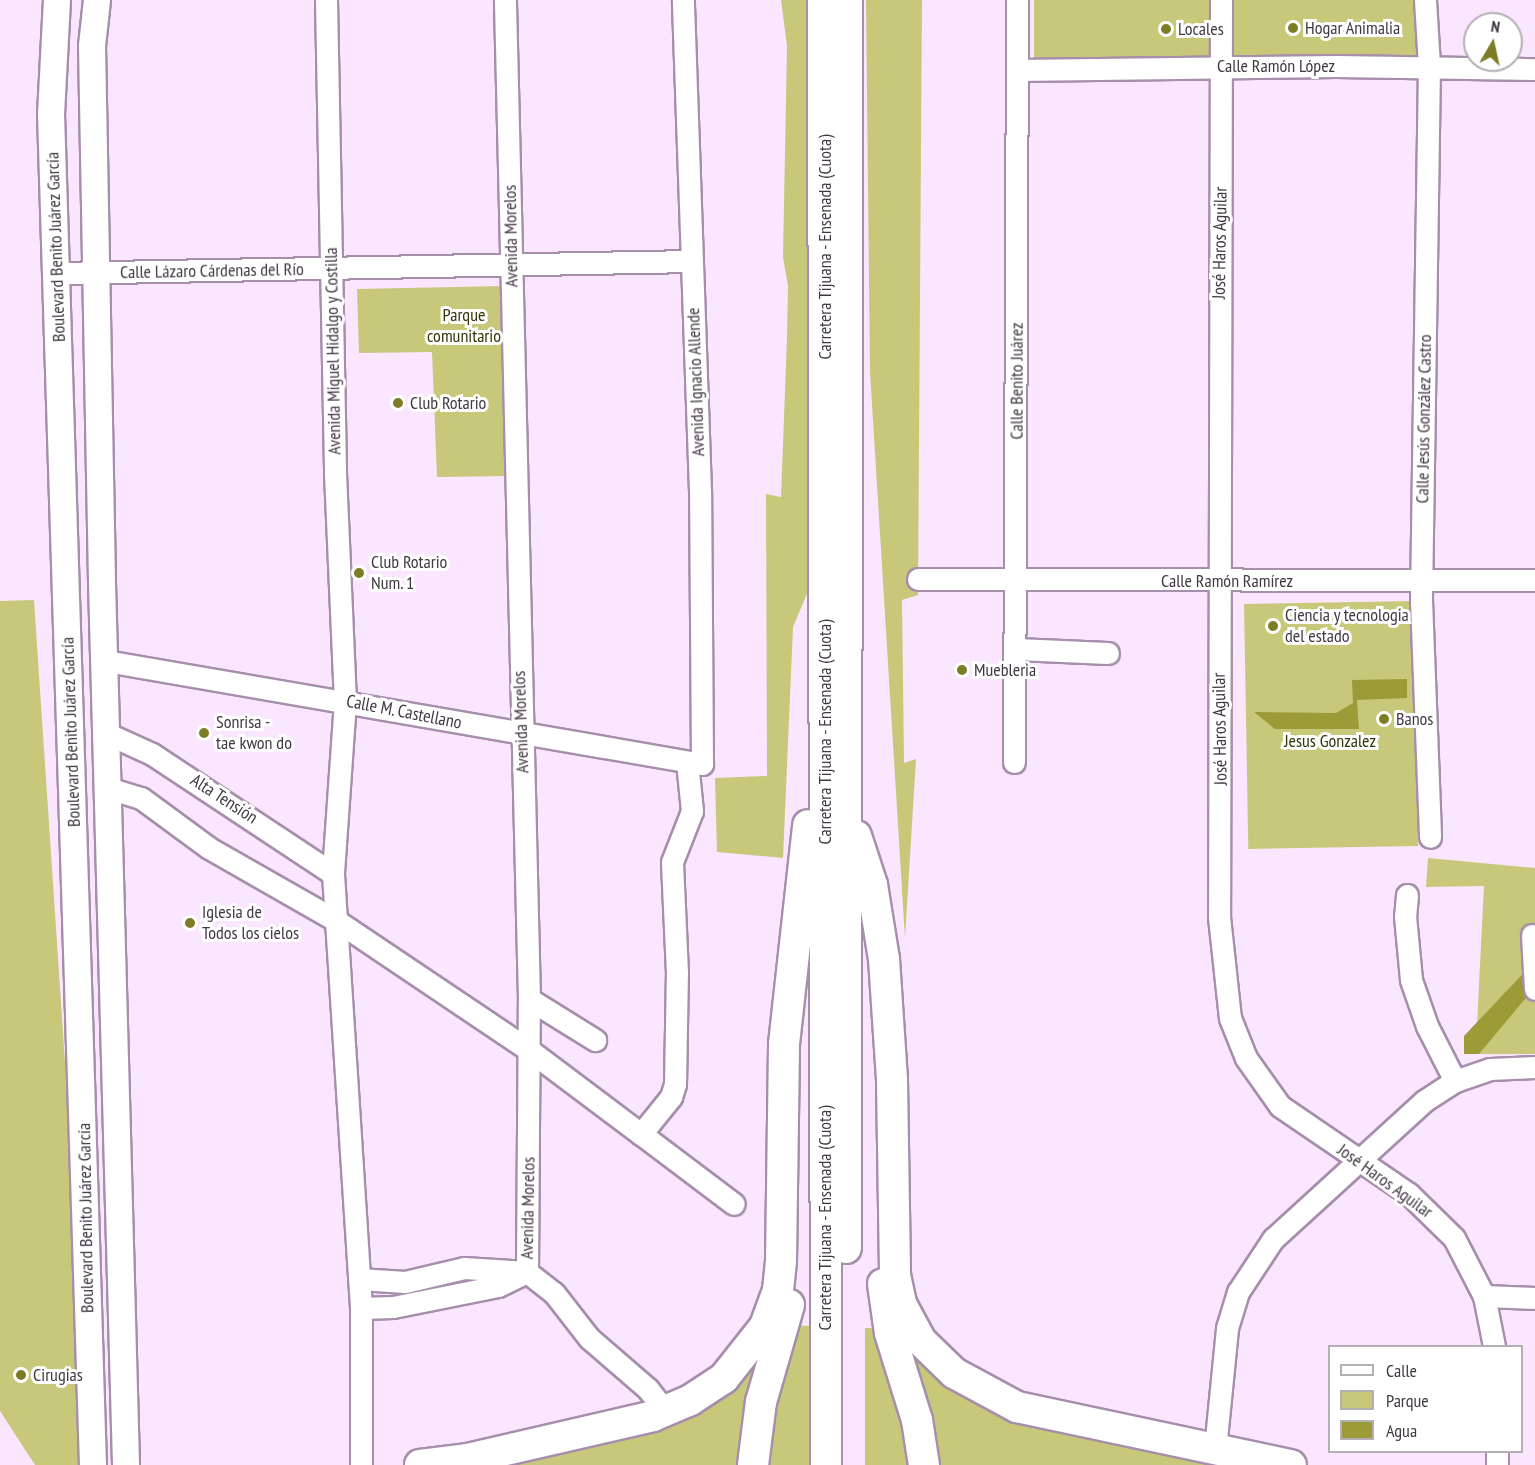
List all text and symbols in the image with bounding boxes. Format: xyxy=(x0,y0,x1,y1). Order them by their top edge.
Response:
north arrow xyxy=(1463,12,1523,72)
text: N xyxy=(1490,16,1501,37)
place label: Hogar Animalia xyxy=(1305,17,1401,39)
place label: Locales xyxy=(1178,18,1224,40)
marker: Hogar Animalia xyxy=(1286,21,1300,35)
marker: Locales xyxy=(1159,22,1173,36)
street label: Calle Ramón López xyxy=(1217,55,1335,77)
street label: Carretera Tijuana - Ensenada (Cuota) xyxy=(814,134,836,360)
street label: Boulevard Benito Juárez García xyxy=(42,151,70,343)
street label: Avenida Morelos xyxy=(499,184,523,288)
street label: José Haros Aguilar xyxy=(1208,186,1232,300)
street label: Avenida Miguel Hidalgo y Costilla xyxy=(320,247,346,455)
street label: Calle Lázaro Cárdenas del Río xyxy=(120,259,304,283)
park label: Parque comunitario xyxy=(427,305,501,348)
street label: Avenida Ignacio Allende xyxy=(683,307,709,457)
street label: Calle Benito Juárez xyxy=(1006,322,1028,440)
street label: Calle Jesús González Castro xyxy=(1412,334,1436,504)
place label: Club Rotario xyxy=(410,392,486,414)
marker: Club Rotario xyxy=(391,396,405,410)
place label: Club Rotario Num. 1 xyxy=(371,552,447,594)
marker: Club Rotario Num. 1 xyxy=(352,566,366,580)
street label: Calle Ramón Ramírez xyxy=(1161,570,1293,592)
place label: Ciencia y tecnologia del estado xyxy=(1285,605,1409,648)
street label: Carretera Tijuana - Ensenada (Cuota) xyxy=(814,619,836,845)
marker: Ciencia y tecnologia del estado xyxy=(1266,619,1280,633)
street label: Boulevard Benito Juárez García xyxy=(57,636,85,828)
place label: Muebleria xyxy=(974,659,1036,681)
marker: Muebleria xyxy=(955,663,969,677)
street label: Avenida Morelos xyxy=(508,670,534,774)
street label: José Haros Aguilar xyxy=(1208,672,1232,786)
street label: Calle M. Castellano xyxy=(344,690,464,734)
place label: Banos xyxy=(1396,708,1433,730)
place label: Sonrisa - tae kwon do xyxy=(216,712,292,754)
marker: Banos xyxy=(1377,712,1391,726)
marker: Sonrisa - tae kwon do xyxy=(197,726,211,740)
park label: Jesus Gonzalez xyxy=(1284,730,1376,752)
street label: Alta Tensión xyxy=(186,769,262,829)
place label: Iglesia de Todos los cielos xyxy=(202,902,299,944)
marker: Iglesia de Todos los cielos xyxy=(183,916,197,930)
street label: Carretera Tijuana - Ensenada (Cuota) xyxy=(814,1105,836,1331)
street label: Boulevard Benito Juárez García xyxy=(74,1123,98,1313)
street label: José Haros Aguilar xyxy=(1333,1139,1437,1223)
street label: Avenida Morelos xyxy=(516,1156,540,1260)
legend xyxy=(1328,1345,1523,1453)
text: Calle xyxy=(1386,1359,1417,1382)
place label: Cirugias xyxy=(33,1364,83,1386)
marker: Cirugias xyxy=(14,1368,28,1382)
text: Parque xyxy=(1386,1389,1429,1412)
text: Agua xyxy=(1386,1419,1417,1442)

